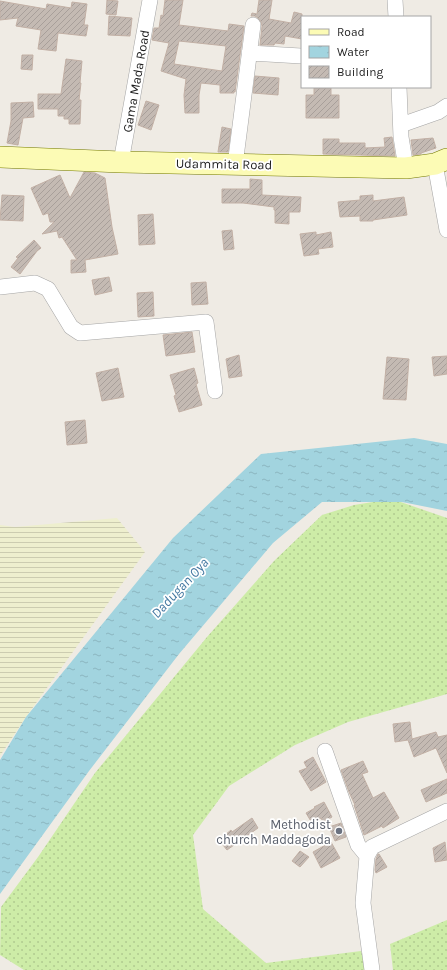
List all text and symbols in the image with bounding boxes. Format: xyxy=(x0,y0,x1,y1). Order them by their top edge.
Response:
legend xyxy=(301,16,431,88)
text: Road xyxy=(337,25,365,39)
street label: Gama Mada Road xyxy=(120,28,152,134)
text: Water xyxy=(337,45,370,59)
text: Building xyxy=(337,65,384,79)
street label: Udammita Road xyxy=(176,156,272,172)
water label: Dadugan Oya xyxy=(148,554,212,622)
place label: Methodist church Maddagoda xyxy=(216,817,331,847)
marker: Methodist church Maddagoda xyxy=(334,826,344,836)

